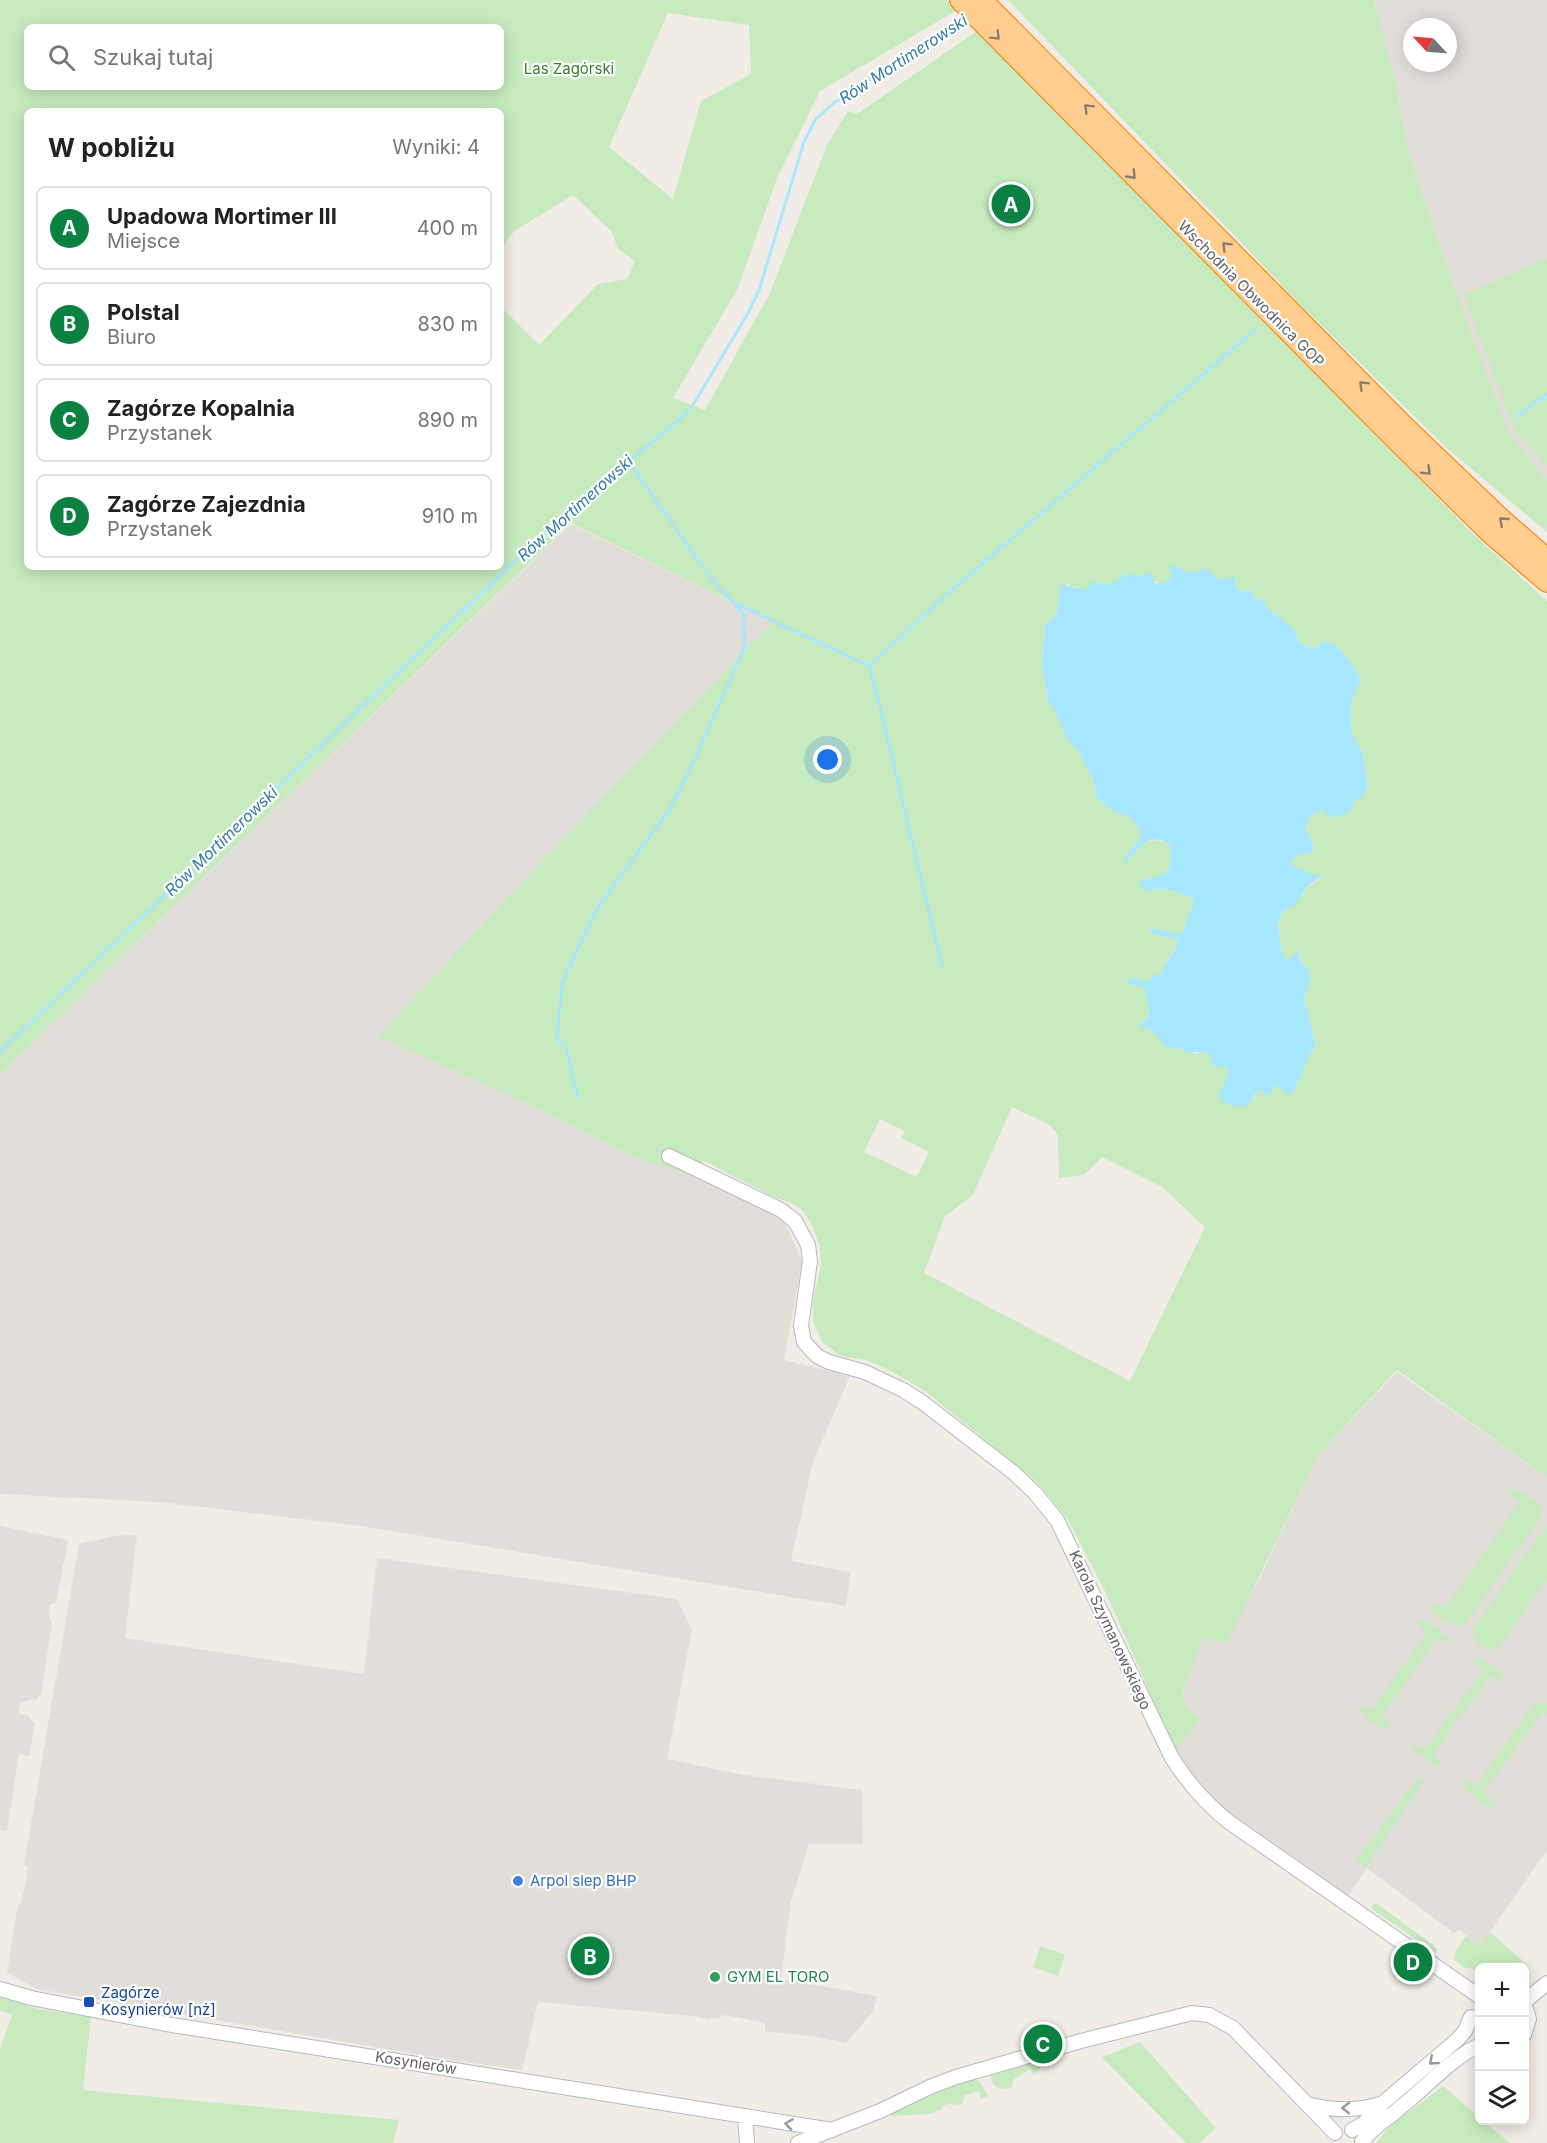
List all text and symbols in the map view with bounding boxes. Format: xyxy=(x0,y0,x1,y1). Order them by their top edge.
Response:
water label: Rów Mortimerowski xyxy=(835,9,972,108)
north arrow xyxy=(1403,18,1457,72)
search box xyxy=(24,24,504,90)
one-way arrow xyxy=(989,29,1000,40)
icon: search xyxy=(45,41,78,74)
text: Szukaj tutaj xyxy=(93,44,213,70)
park label: Las Zagórski xyxy=(524,59,614,78)
one-way arrow xyxy=(1085,104,1095,115)
text: W pobliżu xyxy=(48,132,175,163)
text: Wyniki: 4 xyxy=(392,135,480,159)
one-way arrow xyxy=(1125,167,1136,178)
pin: A xyxy=(992,182,1030,226)
text: Upadowa Mortimer III xyxy=(107,203,337,229)
text: A xyxy=(62,216,77,240)
text: 400 m xyxy=(417,216,478,240)
street label: Wschodnia Obwodnica GOP xyxy=(1174,216,1329,371)
text: Miejsce xyxy=(107,229,180,253)
one-way arrow xyxy=(1222,243,1233,254)
text: Polstal xyxy=(107,299,180,325)
text: B xyxy=(63,312,76,336)
text: 830 m xyxy=(418,312,478,336)
text: Biuro xyxy=(107,325,156,349)
one-way arrow xyxy=(1359,381,1370,391)
text: Zagórze Kopalnia xyxy=(107,395,295,421)
text: C xyxy=(62,408,77,432)
text: 890 m xyxy=(417,408,478,432)
text: Przystanek xyxy=(107,421,212,445)
water label: Rów Mortimerowski xyxy=(513,450,638,565)
one-way arrow xyxy=(1420,464,1431,475)
text: Zagórze Zajezdnia xyxy=(107,491,306,517)
text: D xyxy=(62,504,77,528)
text: 910 m xyxy=(422,504,478,528)
text: Przystanek xyxy=(107,517,212,541)
one-way arrow xyxy=(1499,517,1510,528)
your location xyxy=(813,745,842,774)
water label: Rów Mortimerowski xyxy=(160,781,282,900)
street label: Karola Szymanowskiego xyxy=(1065,1547,1156,1712)
place label: Arpol slep BHP xyxy=(530,1871,637,1890)
marker: Arpol slep BHP xyxy=(511,1874,525,1888)
pin: B xyxy=(570,1934,610,1978)
pin: D xyxy=(1394,1940,1432,1984)
map controls xyxy=(1475,1963,1529,2125)
button: + xyxy=(1475,1963,1529,2017)
place label: GYM EL TORO xyxy=(727,1967,829,1986)
marker: GYM EL TORO xyxy=(708,1970,722,1984)
place label: Zagórze Kosynierów [nż] xyxy=(101,1983,216,2019)
marker: Zagórze Kosynierów [nż] xyxy=(82,1995,96,2009)
button: − xyxy=(1475,2017,1529,2071)
pin: C xyxy=(1024,2022,1062,2066)
street label: Kosynierów xyxy=(374,2047,458,2078)
one-way arrow xyxy=(1429,2054,1440,2065)
button: layers xyxy=(1475,2071,1529,2125)
one-way arrow xyxy=(1342,2102,1351,2114)
one-way arrow xyxy=(784,2118,793,2130)

